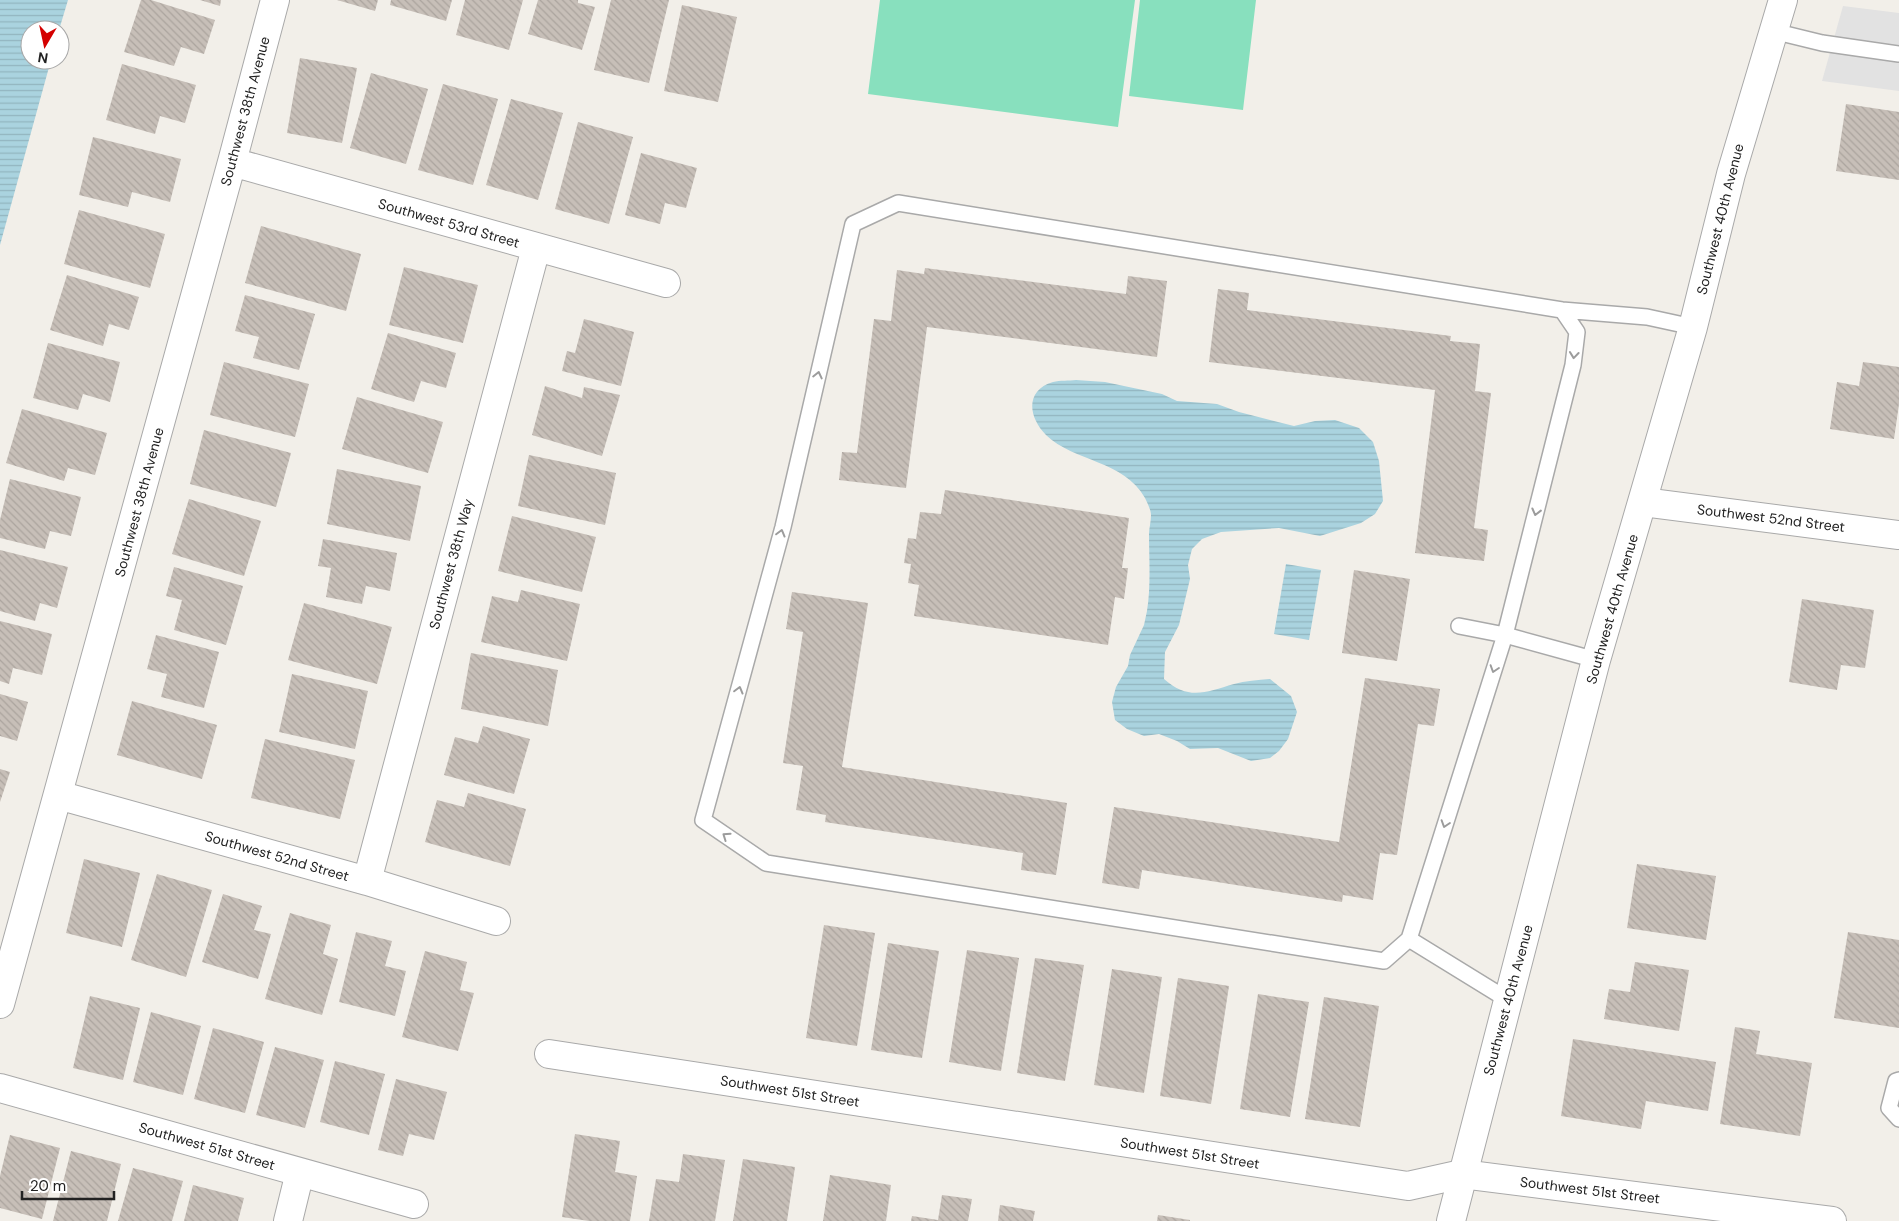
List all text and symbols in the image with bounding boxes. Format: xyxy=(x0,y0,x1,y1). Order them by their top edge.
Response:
north arrow xyxy=(20,20,70,70)
street label: Southwest 38th Avenue xyxy=(216,34,274,188)
text: N xyxy=(37,48,49,68)
street label: Southwest 40th Avenue xyxy=(1692,141,1748,296)
street label: Southwest 53rd Street xyxy=(376,194,522,252)
one-way arrow xyxy=(1569,351,1580,359)
one-way arrow xyxy=(812,370,823,379)
street label: Southwest 38th Avenue xyxy=(110,425,168,579)
street label: Southwest 38th Way xyxy=(425,497,477,631)
street label: Southwest 52nd Street xyxy=(1696,500,1846,536)
one-way arrow xyxy=(1531,508,1542,517)
one-way arrow xyxy=(776,529,786,537)
street label: Southwest 40th Avenue xyxy=(1582,532,1642,686)
one-way arrow xyxy=(1490,665,1500,673)
one-way arrow xyxy=(733,685,744,694)
one-way arrow xyxy=(1441,820,1451,828)
street label: Southwest 52nd Street xyxy=(203,827,351,885)
one-way arrow xyxy=(722,833,732,842)
street label: Southwest 40th Avenue xyxy=(1479,923,1537,1077)
street label: Southwest 51st Street xyxy=(719,1071,861,1111)
street label: Southwest 51st Street xyxy=(137,1118,277,1174)
street label: Southwest 51st Street xyxy=(1119,1133,1261,1173)
scale bar xyxy=(22,1168,115,1200)
street label: Southwest 51st Street xyxy=(1519,1172,1661,1208)
text: 20 m xyxy=(30,1176,66,1196)

